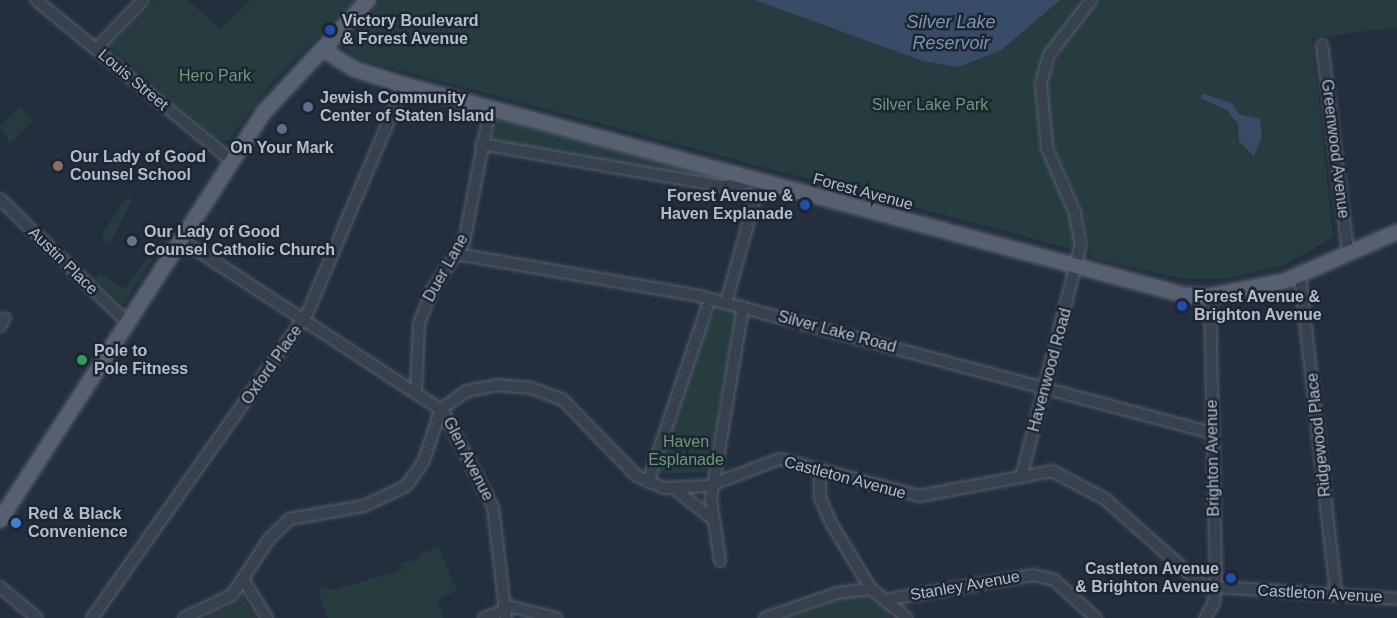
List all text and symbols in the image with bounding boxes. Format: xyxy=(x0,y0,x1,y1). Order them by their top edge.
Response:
place label: Victory Boulevard & Forest Avenue xyxy=(342,11,479,49)
water label: Silver Lake Reservoir xyxy=(906,12,996,54)
marker: Victory Boulevard & Forest Avenue xyxy=(323,23,337,37)
street label: Louis Street xyxy=(94,45,172,115)
park label: Hero Park xyxy=(179,66,251,86)
street label: Greenwood Avenue xyxy=(1317,78,1353,220)
place label: Jewish Community Center of Staten Island xyxy=(320,88,494,126)
park label: Silver Lake Park xyxy=(872,95,988,115)
marker: Jewish Community Center of Staten Island xyxy=(301,100,315,114)
marker: On Your Mark xyxy=(275,122,289,136)
place label: On Your Mark xyxy=(230,138,334,158)
place label: Our Lady of Good Counsel School xyxy=(70,147,206,185)
marker: Our Lady of Good Counsel School xyxy=(51,159,65,173)
street label: Forest Avenue xyxy=(810,169,916,215)
place label: Forest Avenue & Haven Explanade xyxy=(660,186,793,224)
marker: Forest Avenue & Haven Explanade xyxy=(798,198,812,212)
place label: Our Lady of Good Counsel Catholic Church xyxy=(144,222,335,260)
street label: Austin Place xyxy=(24,223,102,299)
street label: Duer Lane xyxy=(419,231,473,305)
marker: Our Lady of Good Counsel Catholic Church xyxy=(125,234,139,248)
place label: Forest Avenue & Brighton Avenue xyxy=(1194,287,1322,325)
marker: Forest Avenue & Brighton Avenue xyxy=(1175,299,1189,313)
street label: Havenwood Road xyxy=(1024,306,1076,434)
street label: Silver Lake Road xyxy=(776,307,898,357)
street label: Oxford Place xyxy=(238,322,306,408)
place label: Pole to Pole Fitness xyxy=(94,341,188,379)
marker: Pole to Pole Fitness xyxy=(75,353,89,367)
street label: Ridgewood Place xyxy=(1303,372,1335,498)
street label: Brighton Avenue xyxy=(1202,399,1224,517)
street label: Glen Avenue xyxy=(439,414,497,504)
park label: Haven Esplanade xyxy=(648,432,724,470)
street label: Castleton Avenue xyxy=(782,452,908,504)
place label: Red & Black Convenience xyxy=(28,504,128,542)
marker: Red & Black Convenience xyxy=(9,516,23,530)
place label: Castleton Avenue & Brighton Avenue xyxy=(1075,559,1219,597)
street label: Stanley Avenue xyxy=(908,567,1022,605)
marker: Castleton Avenue & Brighton Avenue xyxy=(1224,571,1238,585)
street label: Castleton Avenue xyxy=(1257,581,1383,607)

